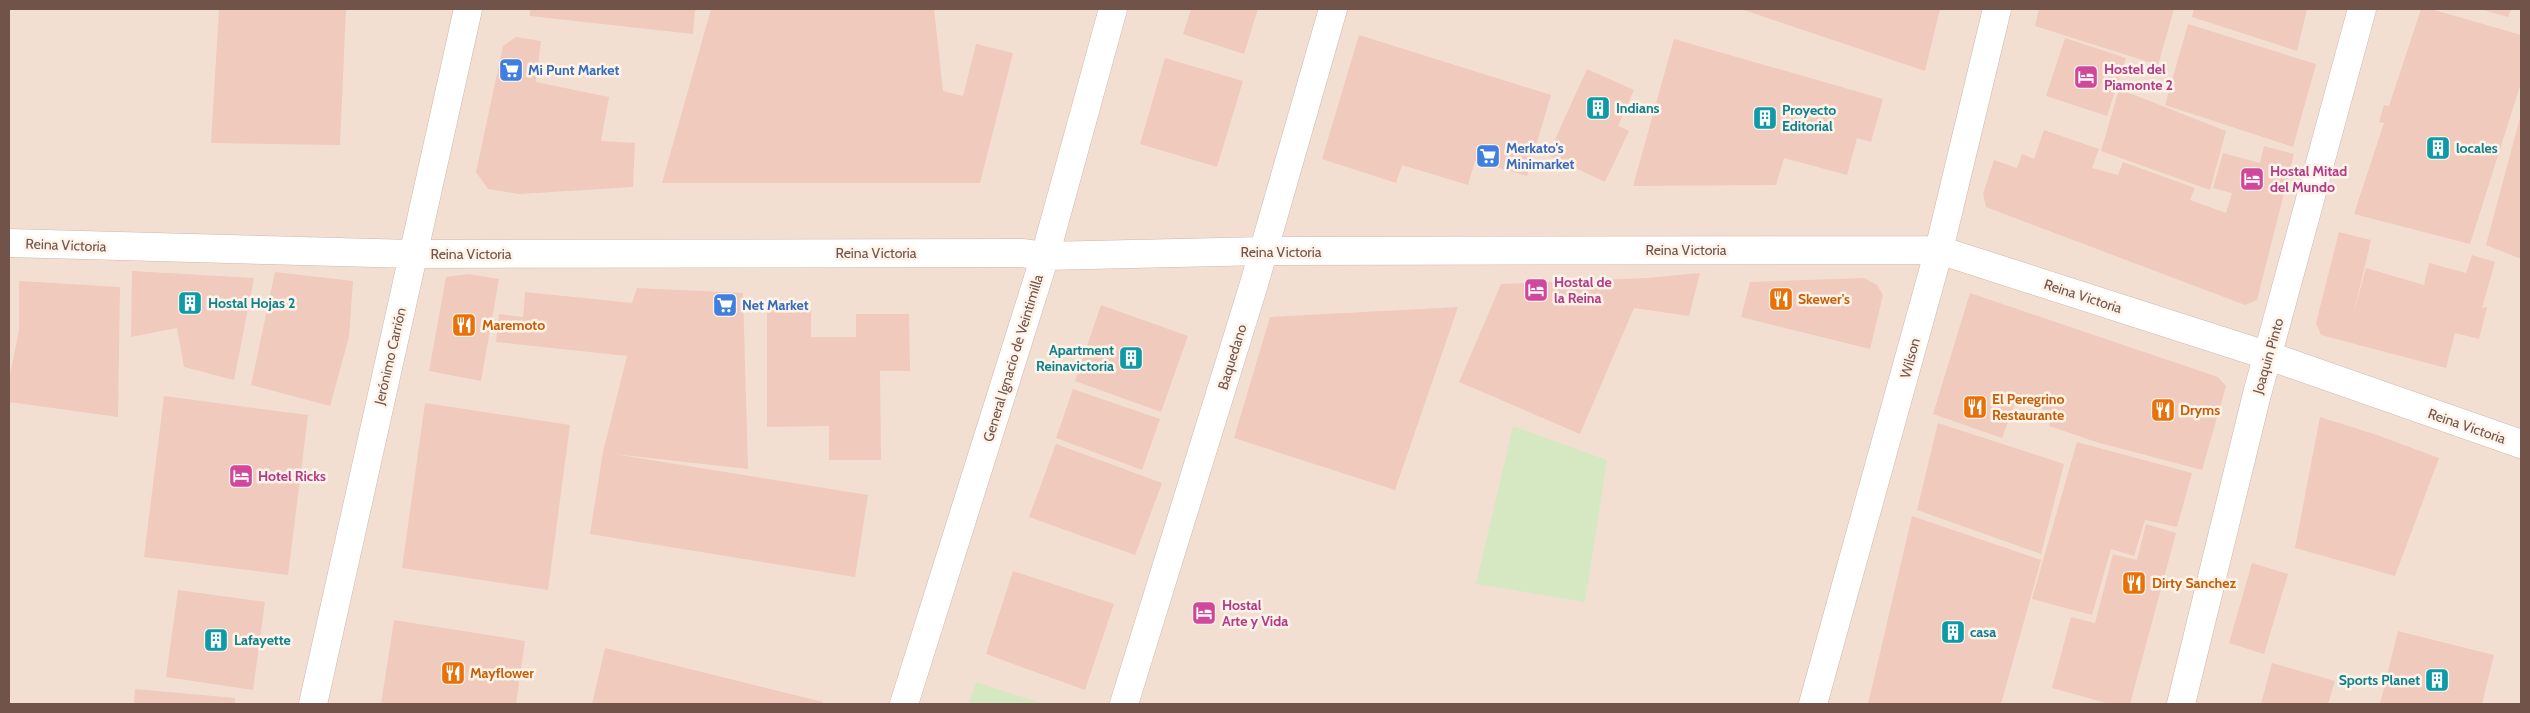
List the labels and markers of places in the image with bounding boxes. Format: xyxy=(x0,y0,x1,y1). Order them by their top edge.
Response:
supermarket icon: Mi Punt Market xyxy=(498,57,524,83)
place label: Hostel del Piamonte 2 xyxy=(2104,60,2173,94)
place label: Mi Punt Market xyxy=(528,61,620,79)
hotel icon: Hostel del Piamonte 2 xyxy=(2073,64,2099,90)
building icon: Indians xyxy=(1585,95,1611,121)
place label: Indians xyxy=(1616,99,1660,117)
place label: Proyecto Editorial xyxy=(1782,101,1836,135)
building icon: Proyecto Editorial xyxy=(1752,105,1778,131)
building icon: locales xyxy=(2425,135,2451,161)
place label: Merkato's Minimarket xyxy=(1506,139,1574,173)
place label: locales xyxy=(2456,139,2498,157)
supermarket icon: Merkato's Minimarket xyxy=(1475,143,1501,169)
place label: Hostal Mitad del Mundo xyxy=(2270,162,2347,196)
hotel icon: Hostal Mitad del Mundo xyxy=(2239,166,2265,192)
place label: Hostal de la Reina xyxy=(1554,273,1612,307)
hotel icon: Hostal de la Reina xyxy=(1523,277,1549,303)
restaurant icon: Skewer's xyxy=(1768,286,1794,312)
building icon: Hostal Hojas 2 xyxy=(177,290,203,316)
place label: Skewer's xyxy=(1798,290,1850,308)
supermarket icon: Net Market xyxy=(712,292,738,318)
place label: Hostal Hojas 2 xyxy=(208,294,295,312)
place label: Net Market xyxy=(742,296,809,314)
restaurant icon: Maremoto xyxy=(451,312,477,338)
place label: Maremoto xyxy=(482,316,545,334)
place label: Apartment Reinavictoria xyxy=(1036,341,1114,375)
building icon: Apartment Reinavictoria xyxy=(1118,345,1144,371)
place label: El Peregrino Restaurante xyxy=(1992,390,2065,424)
restaurant icon: El Peregrino Restaurante xyxy=(1962,394,1988,420)
restaurant icon: Dryms xyxy=(2150,397,2176,423)
place label: Dryms xyxy=(2180,401,2220,419)
hotel icon: Hotel Ricks xyxy=(228,463,254,489)
place label: Hotel Ricks xyxy=(258,467,326,485)
restaurant icon: Dirty Sanchez xyxy=(2121,570,2147,596)
place label: Dirty Sanchez xyxy=(2152,574,2237,592)
place label: Hostal Arte y Vida xyxy=(1222,596,1288,630)
hotel icon: Hostal Arte y Vida xyxy=(1191,600,1217,626)
building icon: casa xyxy=(1940,619,1966,645)
place label: casa xyxy=(1970,623,1996,641)
building icon: Lafayette xyxy=(203,627,229,653)
place label: Lafayette xyxy=(234,631,291,649)
restaurant icon: Mayflower xyxy=(440,660,466,686)
place label: Mayflower xyxy=(470,664,534,682)
building icon: Sports Planet xyxy=(2424,667,2450,693)
place label: Sports Planet xyxy=(2339,671,2420,689)

